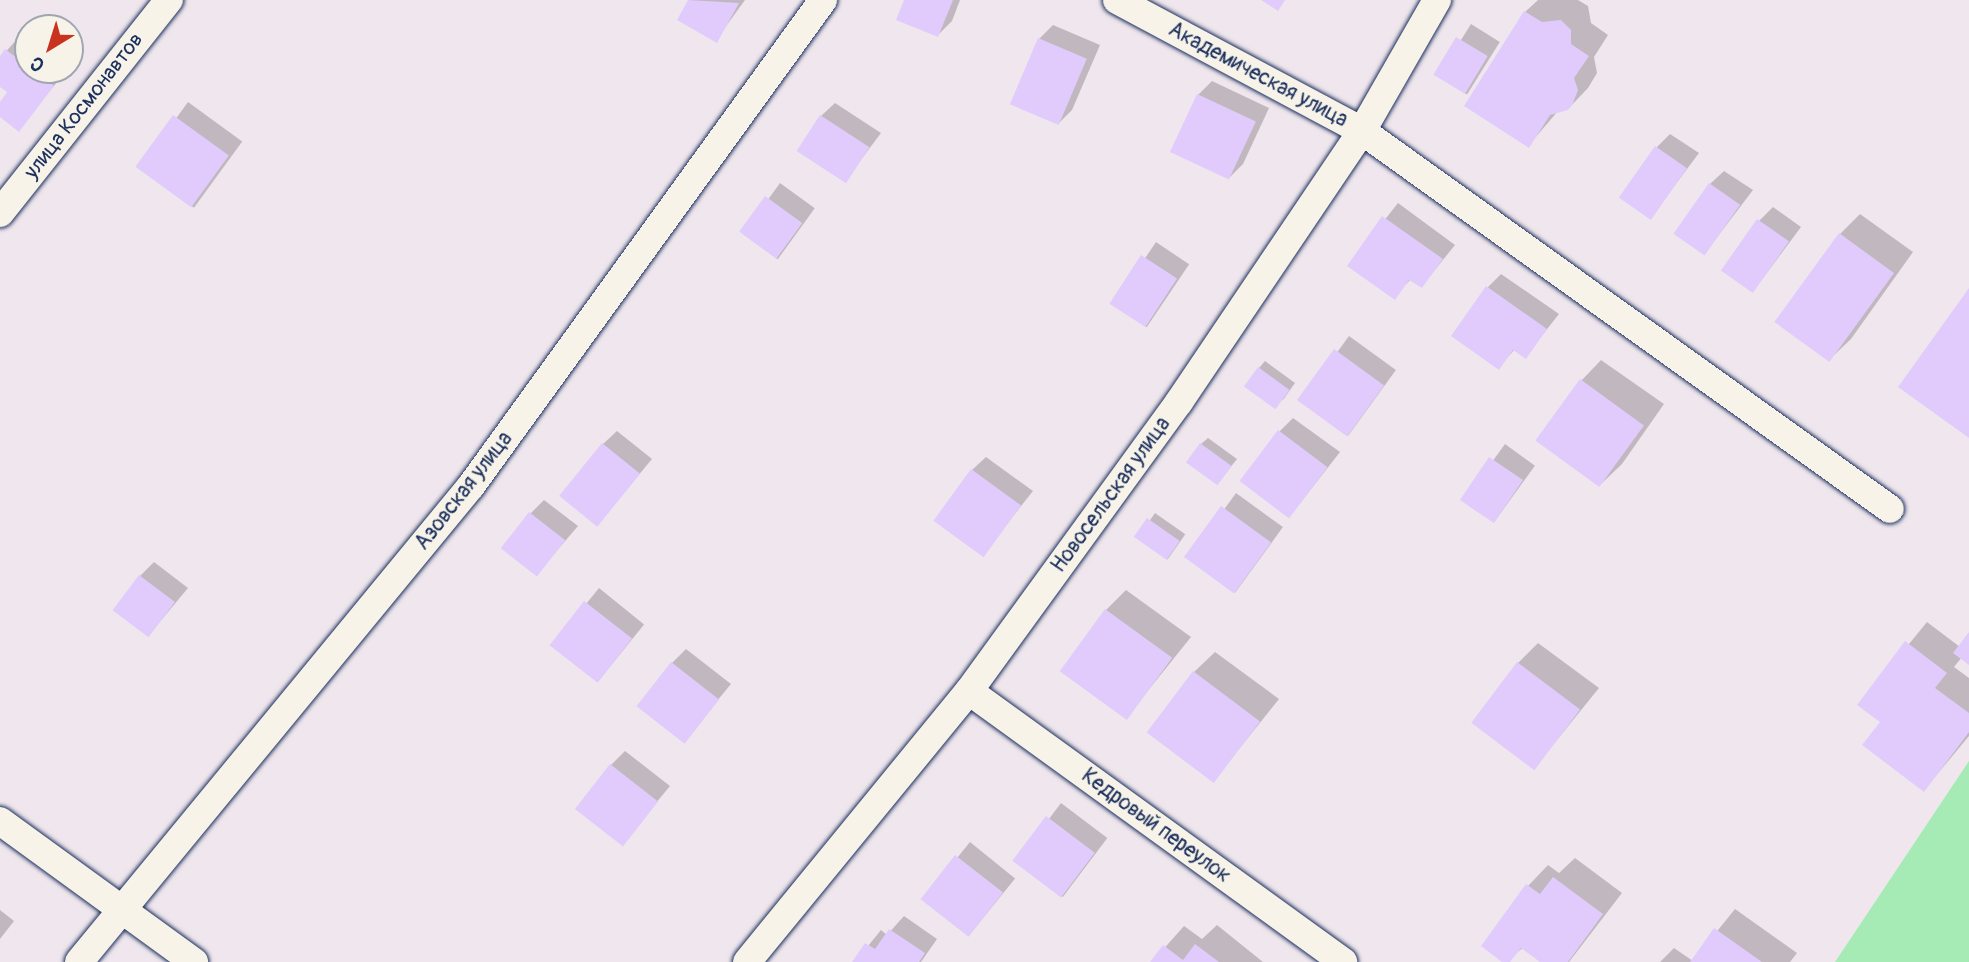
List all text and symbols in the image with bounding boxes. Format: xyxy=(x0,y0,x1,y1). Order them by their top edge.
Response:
north arrow xyxy=(14,14,84,84)
street label: Академическая улица xyxy=(1164,17,1352,133)
street label: улица Космонавтов xyxy=(19,28,149,184)
text: С xyxy=(25,51,49,77)
street label: Новосельская улица xyxy=(1046,412,1176,578)
street label: Азовская улица xyxy=(410,427,518,555)
street label: Кедровый переулок xyxy=(1077,763,1235,889)

